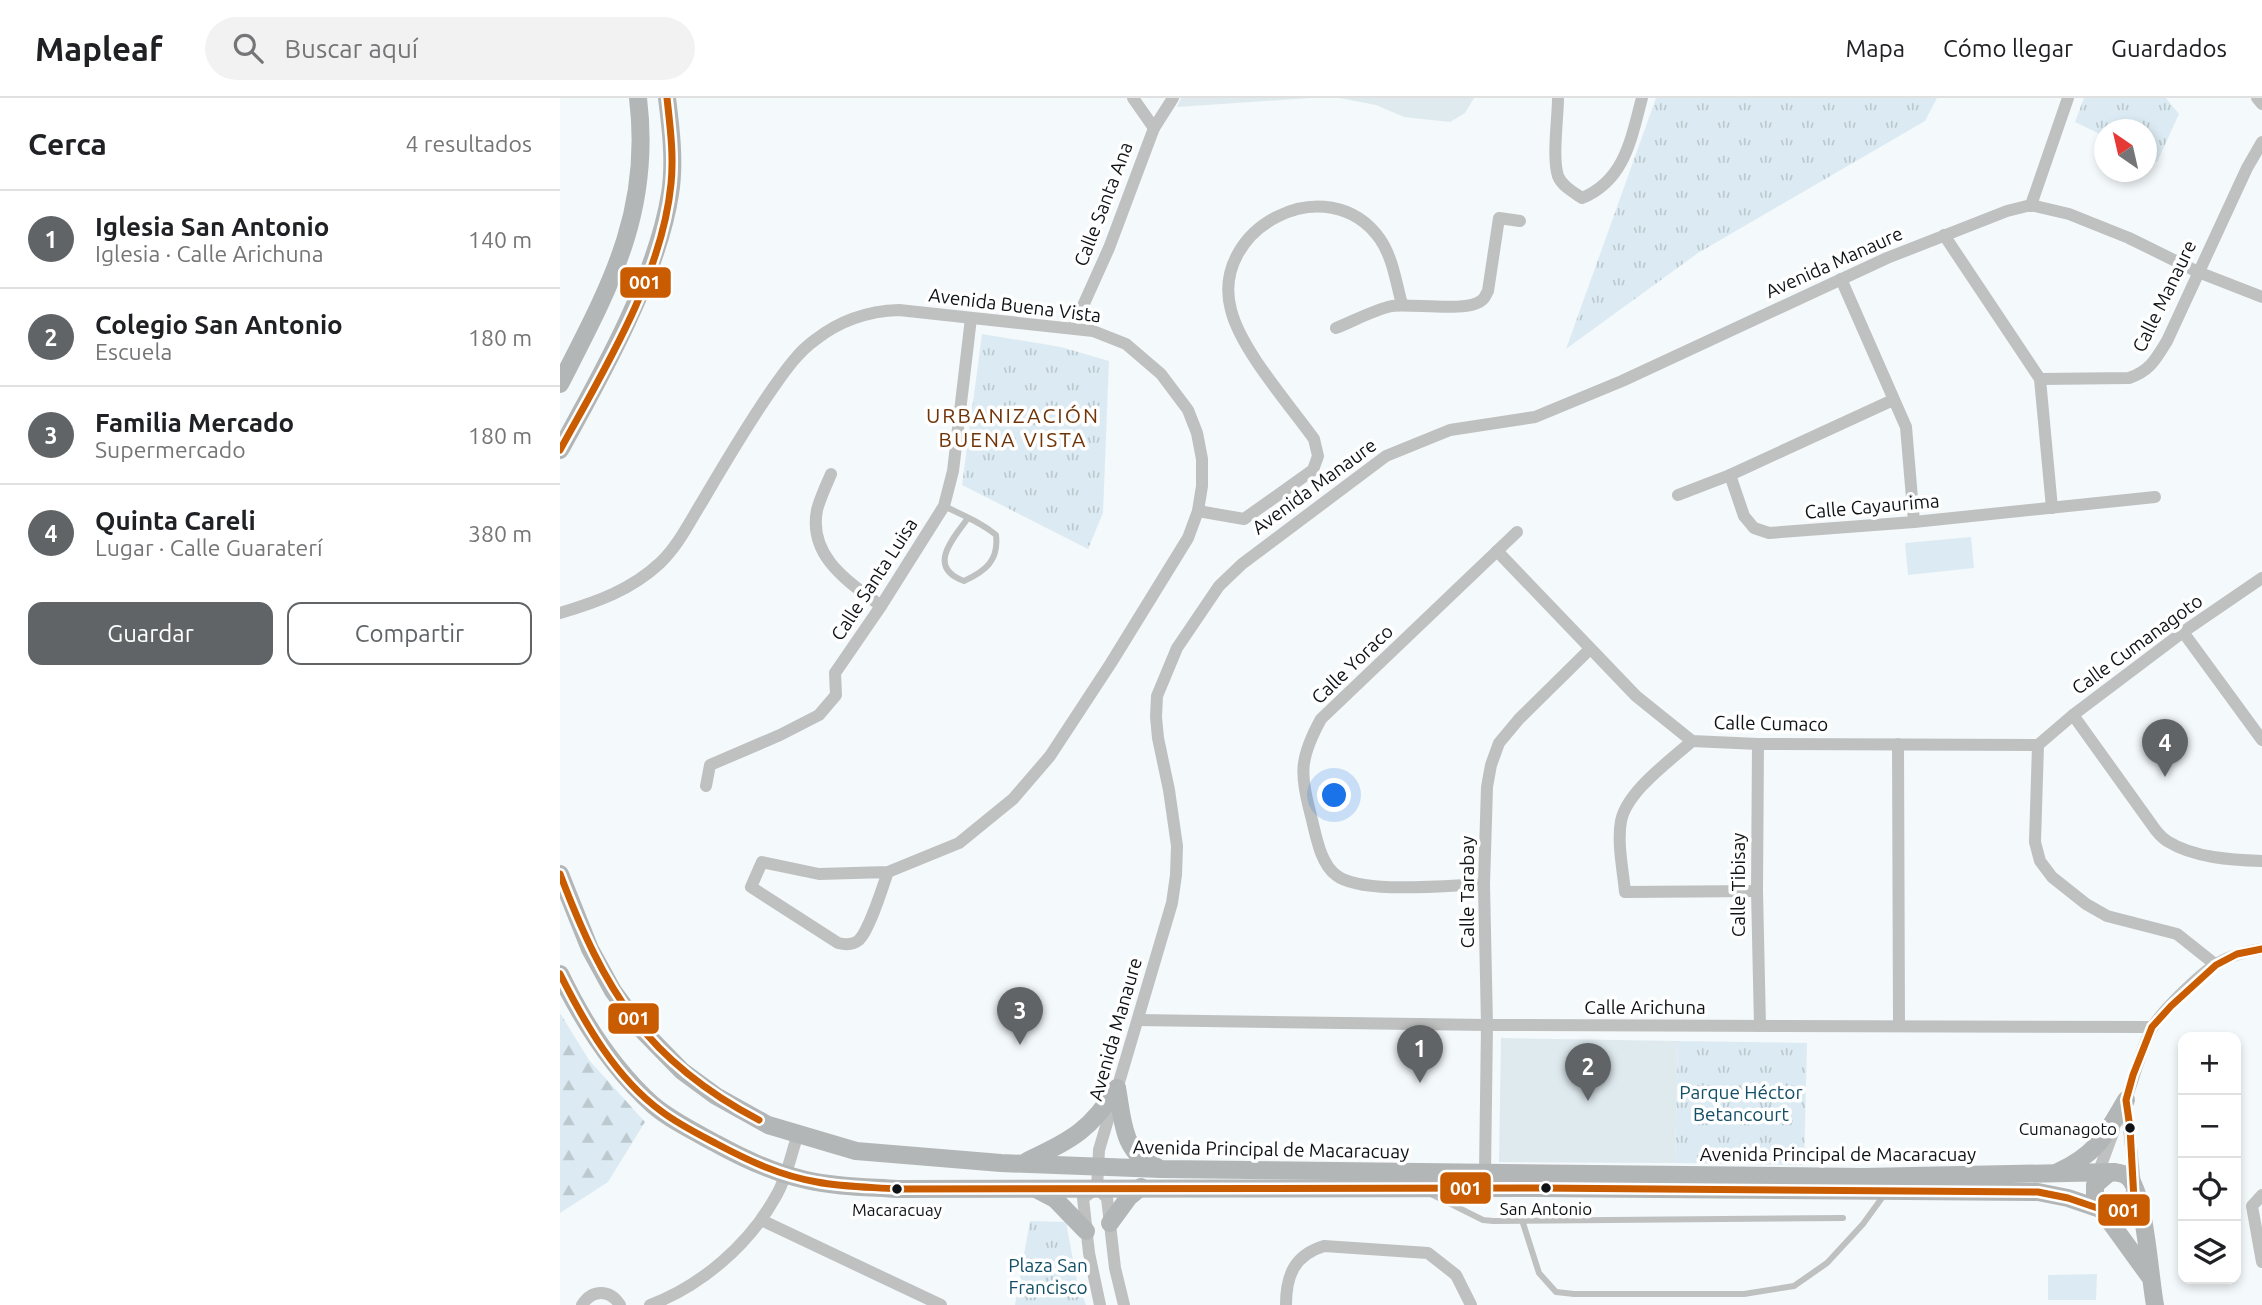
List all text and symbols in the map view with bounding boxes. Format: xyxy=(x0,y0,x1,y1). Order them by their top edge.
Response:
search box xyxy=(205,17,695,80)
icon: search xyxy=(229,29,267,67)
text: Mapleaf xyxy=(35,30,163,67)
text: Buscar aquí xyxy=(285,34,418,63)
text: Mapa xyxy=(1845,35,1905,62)
text: Cómo llegar xyxy=(1943,35,2073,62)
text: Guardados xyxy=(2111,35,2227,62)
north arrow xyxy=(2094,119,2157,182)
text: Cerca xyxy=(28,127,107,161)
text: 4 resultados xyxy=(406,131,532,156)
street label: Calle Santa Ana xyxy=(1069,139,1137,269)
text: Iglesia San Antonio xyxy=(95,212,329,241)
street label: Avenida Manaure xyxy=(1762,222,1906,302)
text: 1 xyxy=(45,227,57,252)
text: 140 m xyxy=(468,227,532,252)
street label: Calle Manaure xyxy=(2127,237,2201,355)
text: Iglesia · Calle Arichuna xyxy=(95,241,324,266)
line badge: 001 xyxy=(619,266,672,299)
text: 001 xyxy=(629,271,661,293)
street label: Avenida Buena Vista xyxy=(927,284,1103,326)
text: Colegio San Antonio xyxy=(95,310,343,339)
text: 2 xyxy=(45,325,57,350)
text: 180 m xyxy=(468,325,532,350)
text: Escuela xyxy=(95,339,172,364)
district label: URBANIZACIÓN BUENA VISTA xyxy=(926,403,1100,451)
text: Familia Mercado xyxy=(95,408,294,437)
text: 3 xyxy=(45,423,57,448)
text: 180 m xyxy=(468,423,532,448)
street label: Avenida Manaure xyxy=(1248,434,1380,538)
text: Supermercado xyxy=(95,437,246,462)
street label: Calle Cayaurima xyxy=(1804,489,1940,523)
text: Quinta Careli xyxy=(95,506,256,535)
street label: Calle Santa Luisa xyxy=(826,514,922,644)
text: 4 xyxy=(45,521,57,546)
text: 380 m xyxy=(468,521,532,546)
text: Lugar · Calle Guaraterí xyxy=(95,535,322,560)
street label: Calle Cumanagoto xyxy=(2067,589,2207,699)
button: Guardar xyxy=(28,602,273,665)
button: Compartir xyxy=(287,602,532,665)
street label: Calle Yoraco xyxy=(1307,620,1397,708)
street label: Calle Cumaco xyxy=(1714,711,1828,735)
pin: 4 xyxy=(2142,719,2188,777)
your location xyxy=(1317,778,1351,812)
street label: Calle Tibisay xyxy=(1727,833,1749,937)
street label: Calle Tarabay xyxy=(1456,836,1478,948)
street label: Avenida Manaure xyxy=(1084,955,1146,1103)
pin: 3 xyxy=(997,987,1043,1045)
street label: Calle Arichuna xyxy=(1584,996,1706,1018)
line badge: 001 xyxy=(607,1002,660,1035)
text: 001 xyxy=(618,1007,650,1029)
pin: 1 xyxy=(1397,1025,1443,1083)
map controls xyxy=(2178,1032,2241,1284)
button: + xyxy=(2178,1032,2241,1095)
pin: 2 xyxy=(1565,1043,1611,1101)
park label: Parque Héctor Betancourt xyxy=(1679,1081,1803,1125)
button: − xyxy=(2178,1095,2241,1158)
place label: Cumanagoto xyxy=(2019,1119,2117,1138)
marker: Cumanagoto xyxy=(2123,1121,2137,1135)
street label: Avenida Principal de Macaracuay xyxy=(1133,1136,1409,1162)
street label: Avenida Principal de Macaracuay xyxy=(1700,1143,1976,1165)
button: locate xyxy=(2178,1158,2241,1221)
line badge: 001 xyxy=(1439,1171,1492,1205)
text: 001 xyxy=(1450,1177,1482,1199)
marker: San Antonio xyxy=(1539,1181,1553,1195)
marker: Macaracuay xyxy=(890,1182,904,1196)
line badge: 001 xyxy=(2097,1193,2151,1227)
place label: San Antonio xyxy=(1500,1199,1592,1218)
text: 001 xyxy=(2108,1199,2140,1221)
place label: Macaracuay xyxy=(852,1200,942,1219)
button: layers xyxy=(2178,1221,2241,1284)
park label: Plaza San Francisco xyxy=(1008,1254,1088,1298)

